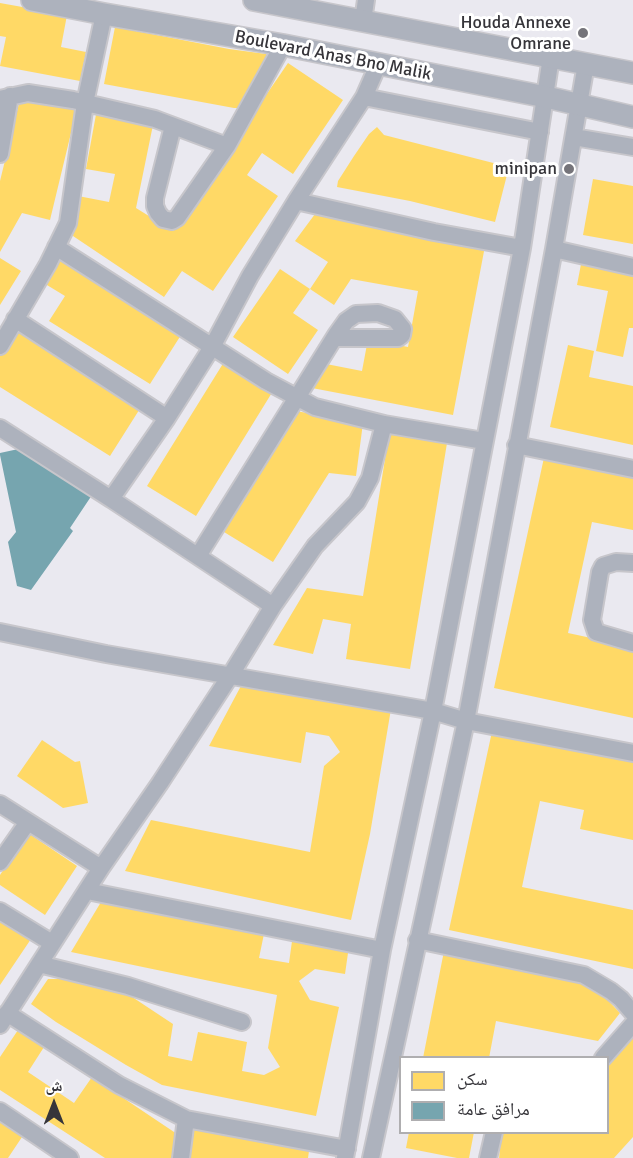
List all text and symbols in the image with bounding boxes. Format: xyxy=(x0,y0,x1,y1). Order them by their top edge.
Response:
place label: Houda Annexe Omrane xyxy=(460,12,571,54)
street label: Boulevard Anas Bno Malik xyxy=(233,26,433,86)
marker: Houda Annexe Omrane xyxy=(576,26,590,40)
place label: minipan xyxy=(495,158,557,180)
marker: minipan xyxy=(562,162,576,176)
legend xyxy=(399,1056,609,1134)
text: سكن xyxy=(457,1068,488,1090)
north arrow xyxy=(24,1074,84,1134)
text: ش xyxy=(46,1076,62,1096)
text: مرافق عامة xyxy=(457,1098,530,1120)

